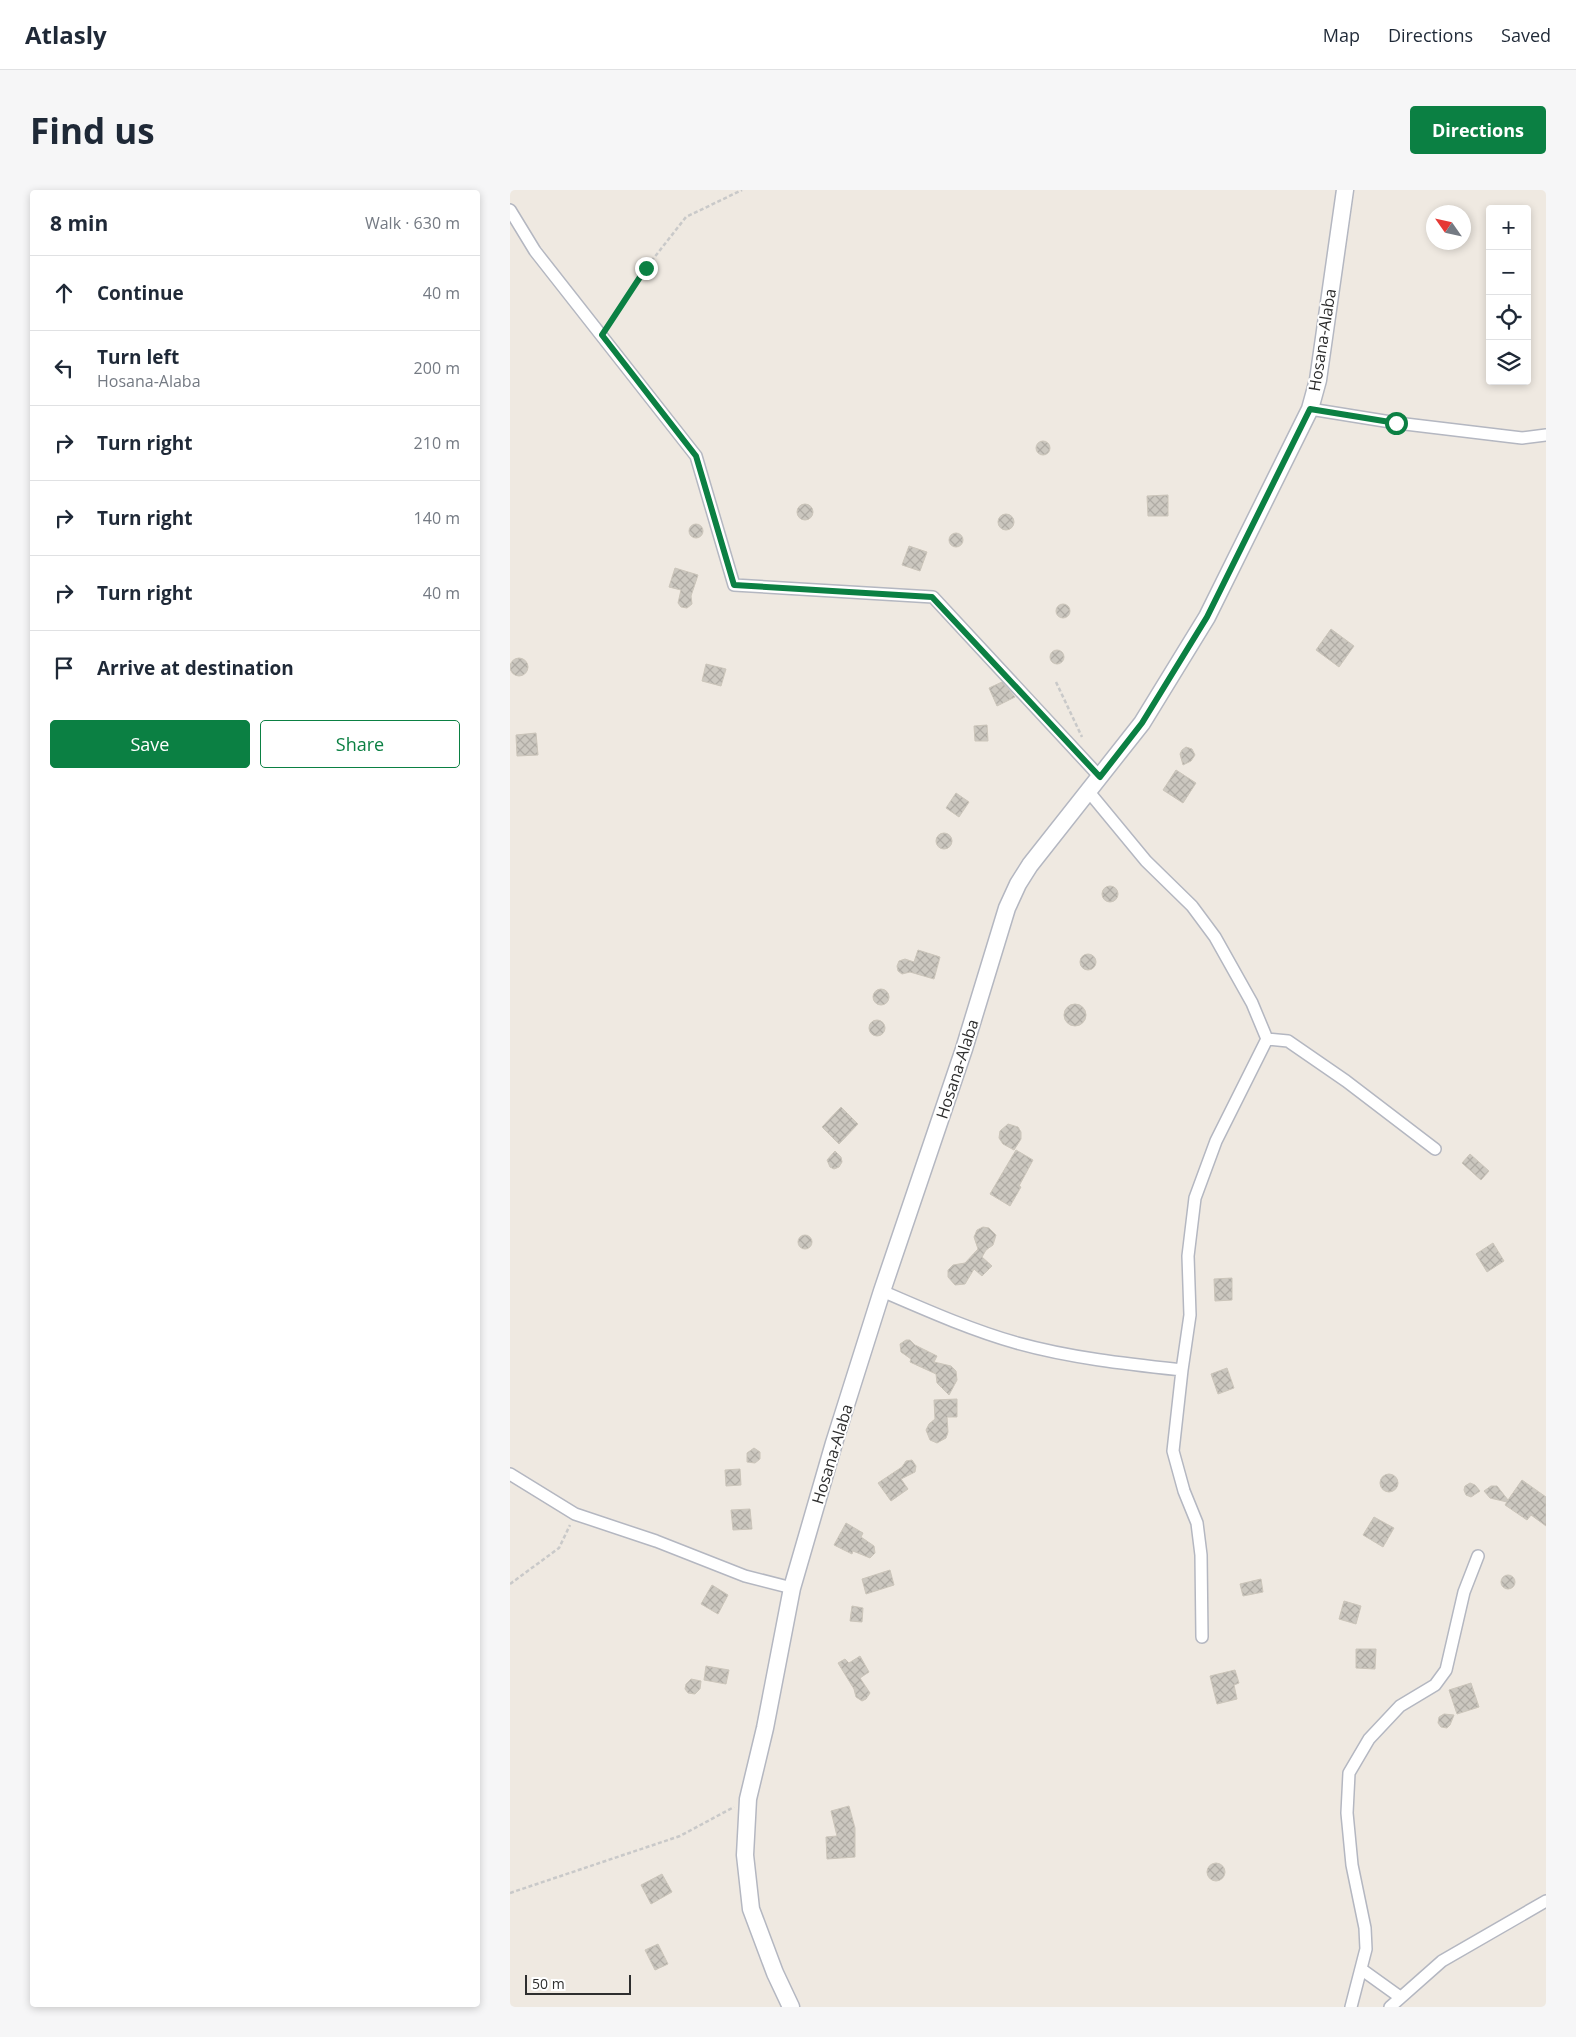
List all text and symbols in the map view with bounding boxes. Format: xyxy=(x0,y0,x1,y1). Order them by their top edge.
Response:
text: Atlasly xyxy=(25,18,107,51)
text: Map xyxy=(1323,23,1360,47)
text: Directions xyxy=(1388,23,1473,47)
text: Saved xyxy=(1501,23,1551,47)
button: Directions xyxy=(1410,106,1546,154)
text: Find us xyxy=(30,107,155,154)
north arrow xyxy=(1426,205,1471,250)
map controls xyxy=(1486,205,1531,385)
button: + xyxy=(1486,205,1531,250)
text: 8 min xyxy=(50,209,108,237)
text: Walk · 630 m xyxy=(365,212,460,234)
button: − xyxy=(1486,250,1531,295)
route end xyxy=(635,257,658,280)
icon: ahead xyxy=(50,279,78,307)
text: Continue xyxy=(97,280,184,306)
text: 40 m xyxy=(423,282,460,304)
street label: Hosana-Alaba xyxy=(1303,287,1341,393)
button: locate xyxy=(1486,295,1531,340)
button: layers xyxy=(1486,340,1531,385)
text: Turn left xyxy=(97,344,179,370)
icon: left xyxy=(50,354,78,382)
text: 200 m xyxy=(414,357,460,379)
text: Hosana-Alaba xyxy=(97,370,201,392)
route start xyxy=(1385,412,1408,435)
icon: right xyxy=(50,429,78,457)
text: Turn right xyxy=(97,430,192,456)
text: 210 m xyxy=(414,432,460,454)
icon: right xyxy=(50,504,78,532)
text: Turn right xyxy=(97,505,192,531)
text: 140 m xyxy=(414,507,460,529)
icon: right xyxy=(50,579,78,607)
text: Turn right xyxy=(97,580,192,606)
text: 40 m xyxy=(423,582,460,604)
icon: arrive xyxy=(50,654,78,682)
text: Arrive at destination xyxy=(97,655,294,681)
button: Save xyxy=(50,720,250,768)
button: Share xyxy=(260,720,460,768)
street label: Hosana-Alaba xyxy=(931,1016,983,1122)
street label: Hosana-Alaba xyxy=(806,1401,858,1507)
scale bar xyxy=(525,1972,631,1995)
text: 50 m xyxy=(532,1974,565,1993)

